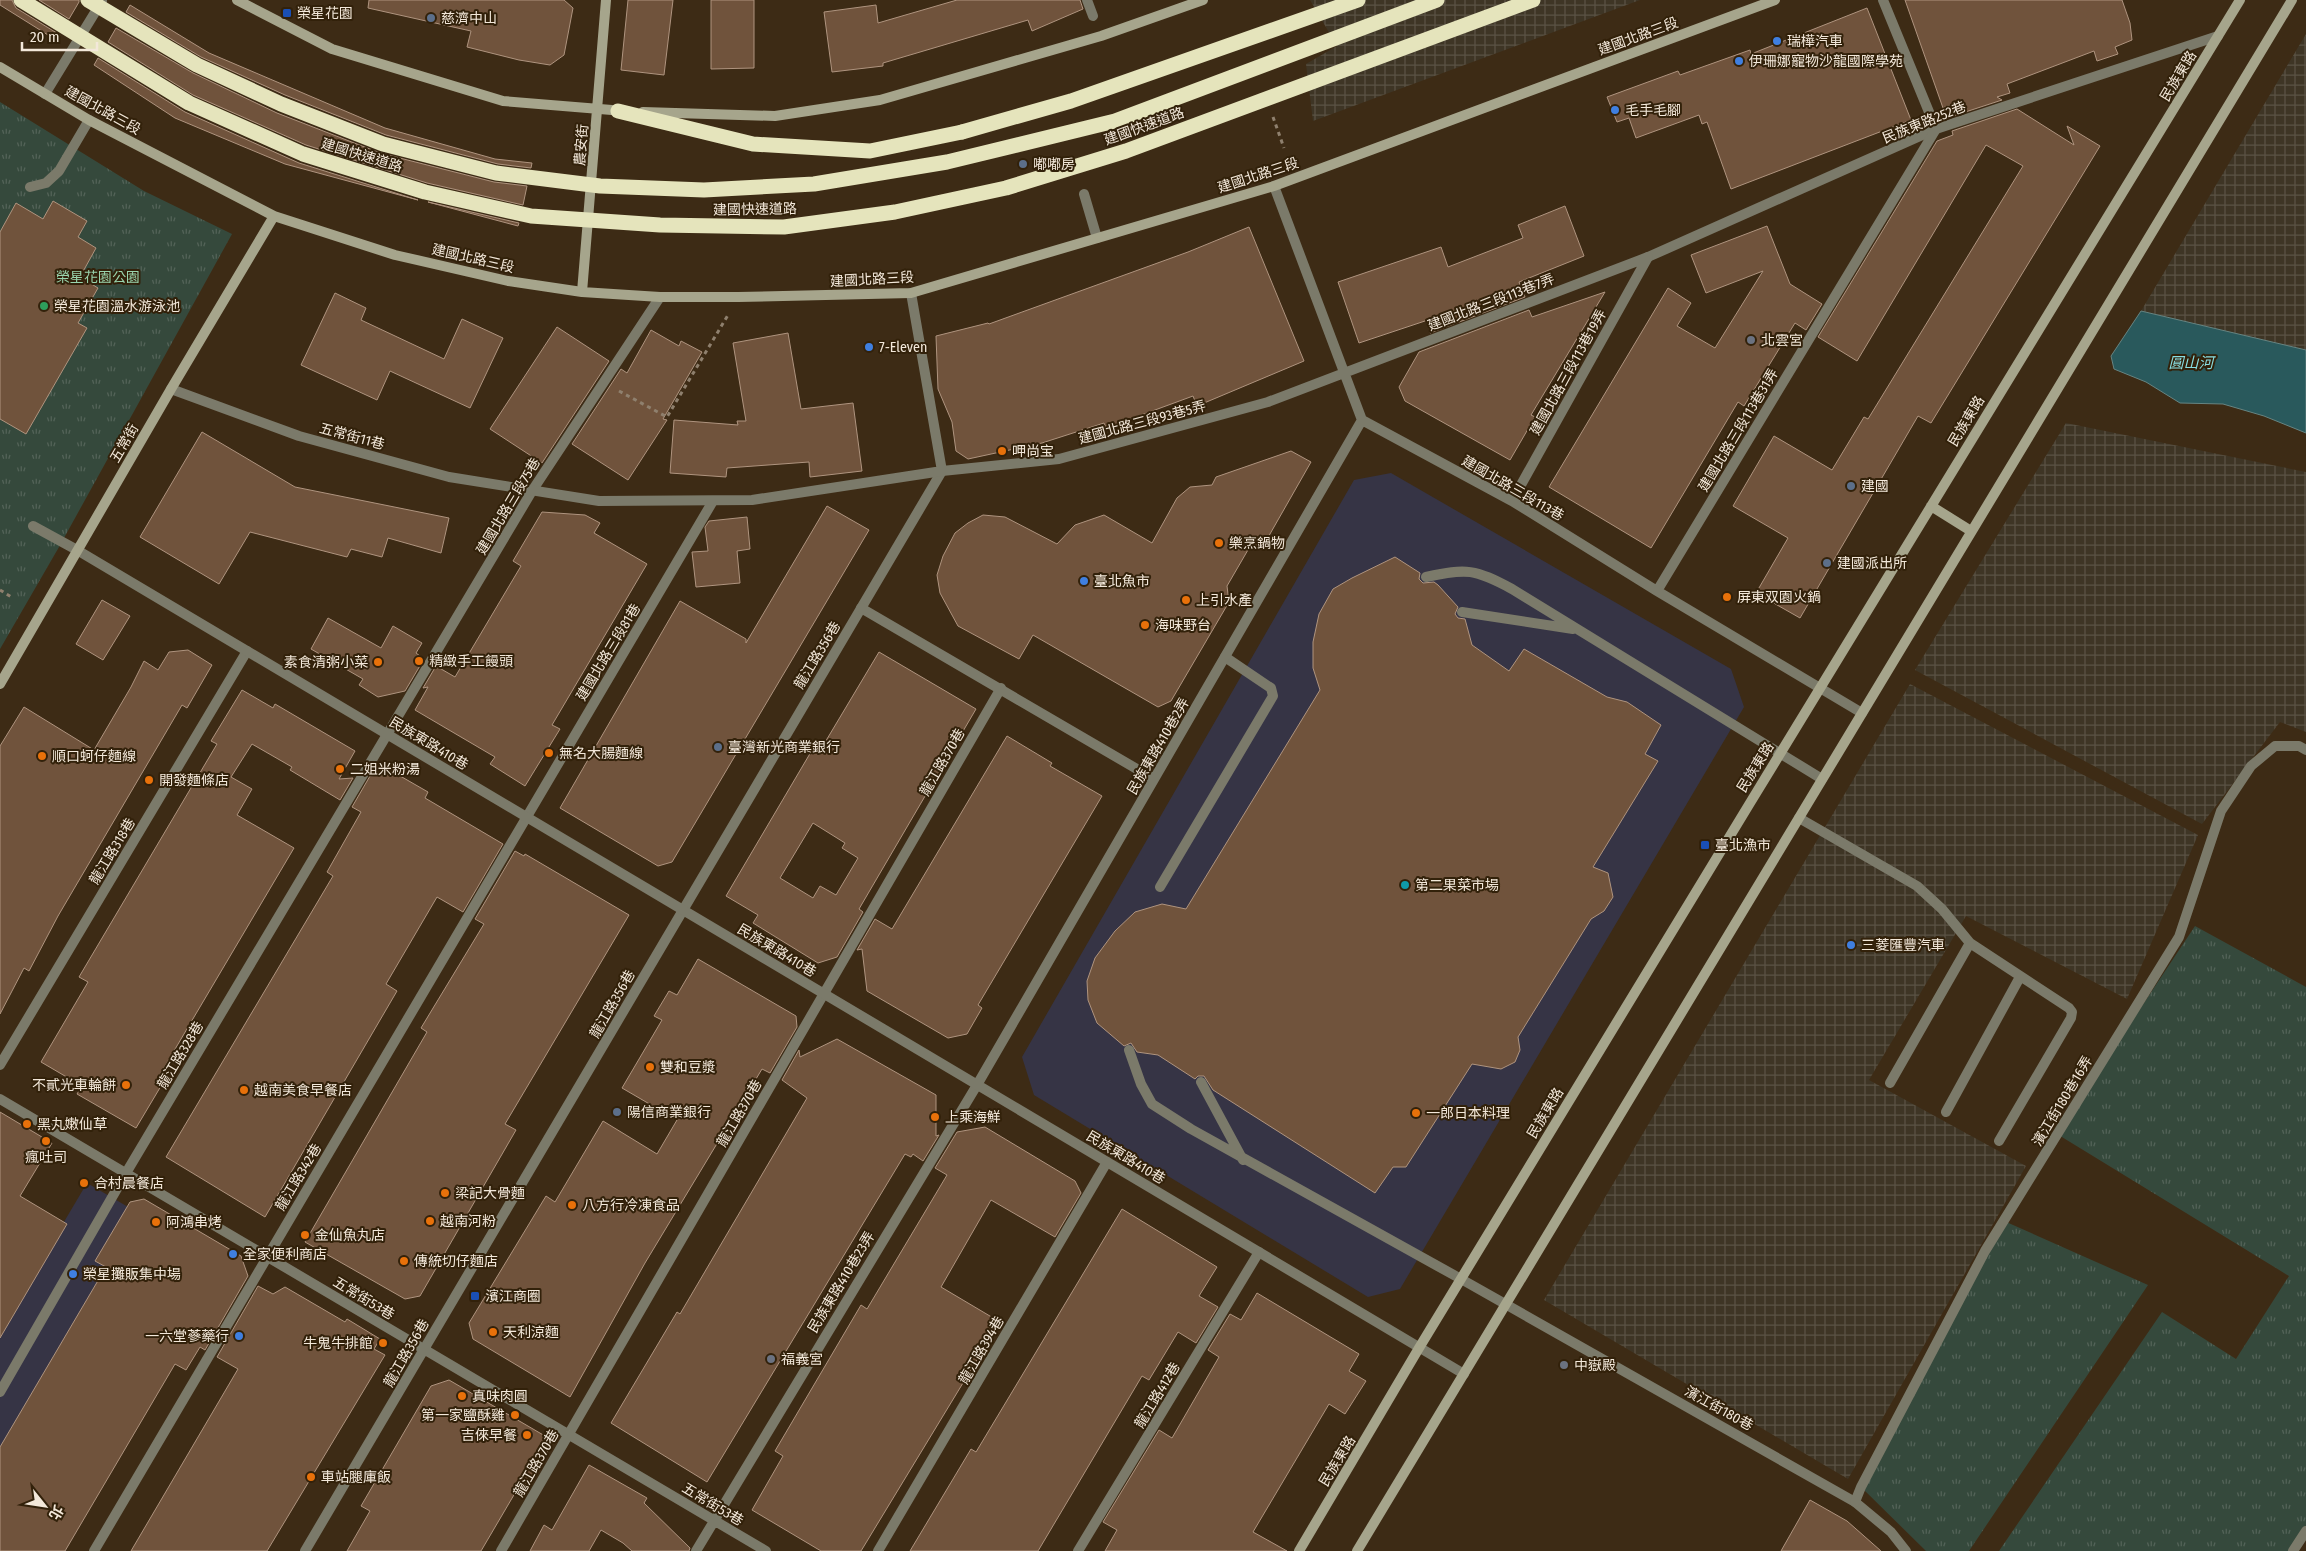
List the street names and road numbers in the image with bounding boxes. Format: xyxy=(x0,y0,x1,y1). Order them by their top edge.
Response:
street label: 建國北路三段 xyxy=(1596,14,1681,59)
street label: 民族東路 xyxy=(2157,48,2200,105)
street label: 建國北路三段 xyxy=(62,83,144,138)
street label: 民族東路252巷 xyxy=(1880,98,1968,147)
street label: 建國快速道路 xyxy=(1102,104,1187,149)
street label: 農安街 xyxy=(571,123,592,167)
street label: 建國快速道路 xyxy=(319,135,405,176)
street label: 建國北路三段 xyxy=(1216,154,1301,197)
street label: 建國快速道路 xyxy=(713,200,797,219)
street label: 建國北路三段 xyxy=(430,241,516,276)
street label: 建國北路三段 xyxy=(830,269,914,290)
street label: 建國北路三段113巷7弄 xyxy=(1425,270,1557,335)
street label: 建國北路三段113巷19弄 xyxy=(1527,306,1610,438)
street label: 建國北路三段113巷31弄 xyxy=(1695,366,1782,495)
street label: 民族東路 xyxy=(1945,393,1988,450)
street label: 建國北路三段93巷5弄 xyxy=(1077,397,1208,448)
street label: 五常街11巷 xyxy=(317,420,386,453)
street label: 五常街 xyxy=(107,421,142,466)
street label: 建國北路三段113巷 xyxy=(1459,452,1567,525)
street label: 建國北路三段75巷 xyxy=(473,455,544,558)
street label: 建國北路三段81巷 xyxy=(573,601,644,704)
street label: 龍江路356巷 xyxy=(791,618,844,692)
street label: 民族東路410巷2弄 xyxy=(1124,695,1193,798)
street label: 民族東路410巷 xyxy=(386,713,471,774)
street label: 龍江路370巷 xyxy=(916,725,969,799)
street label: 民族東路 xyxy=(1733,739,1777,796)
street label: 龍江路318巷 xyxy=(86,815,139,888)
street label: 民族東路410巷 xyxy=(734,920,819,981)
street label: 龍江路356巷 xyxy=(586,967,639,1041)
street label: 龍江路328巷 xyxy=(154,1019,207,1092)
street label: 濱江街180巷16弄 xyxy=(2029,1053,2096,1149)
street label: 龍江路370巷 xyxy=(713,1076,766,1150)
street label: 民族東路 xyxy=(1524,1085,1567,1142)
street label: 民族東路410巷 xyxy=(1083,1127,1168,1188)
street label: 龍江路342巷 xyxy=(272,1141,325,1214)
street label: 民族東路410巷23弄 xyxy=(804,1228,878,1336)
street label: 五常街53巷 xyxy=(330,1273,398,1323)
street label: 龍江路394巷 xyxy=(955,1313,1008,1387)
street label: 龍江路356巷 xyxy=(380,1316,433,1390)
street label: 龍江路412巷 xyxy=(1131,1359,1184,1431)
street label: 濱江街180巷 xyxy=(1682,1383,1756,1434)
street label: 龍江路370巷 xyxy=(510,1426,563,1500)
street label: 民族東路 xyxy=(1316,1433,1359,1490)
street label: 五常街53巷 xyxy=(679,1479,747,1529)

